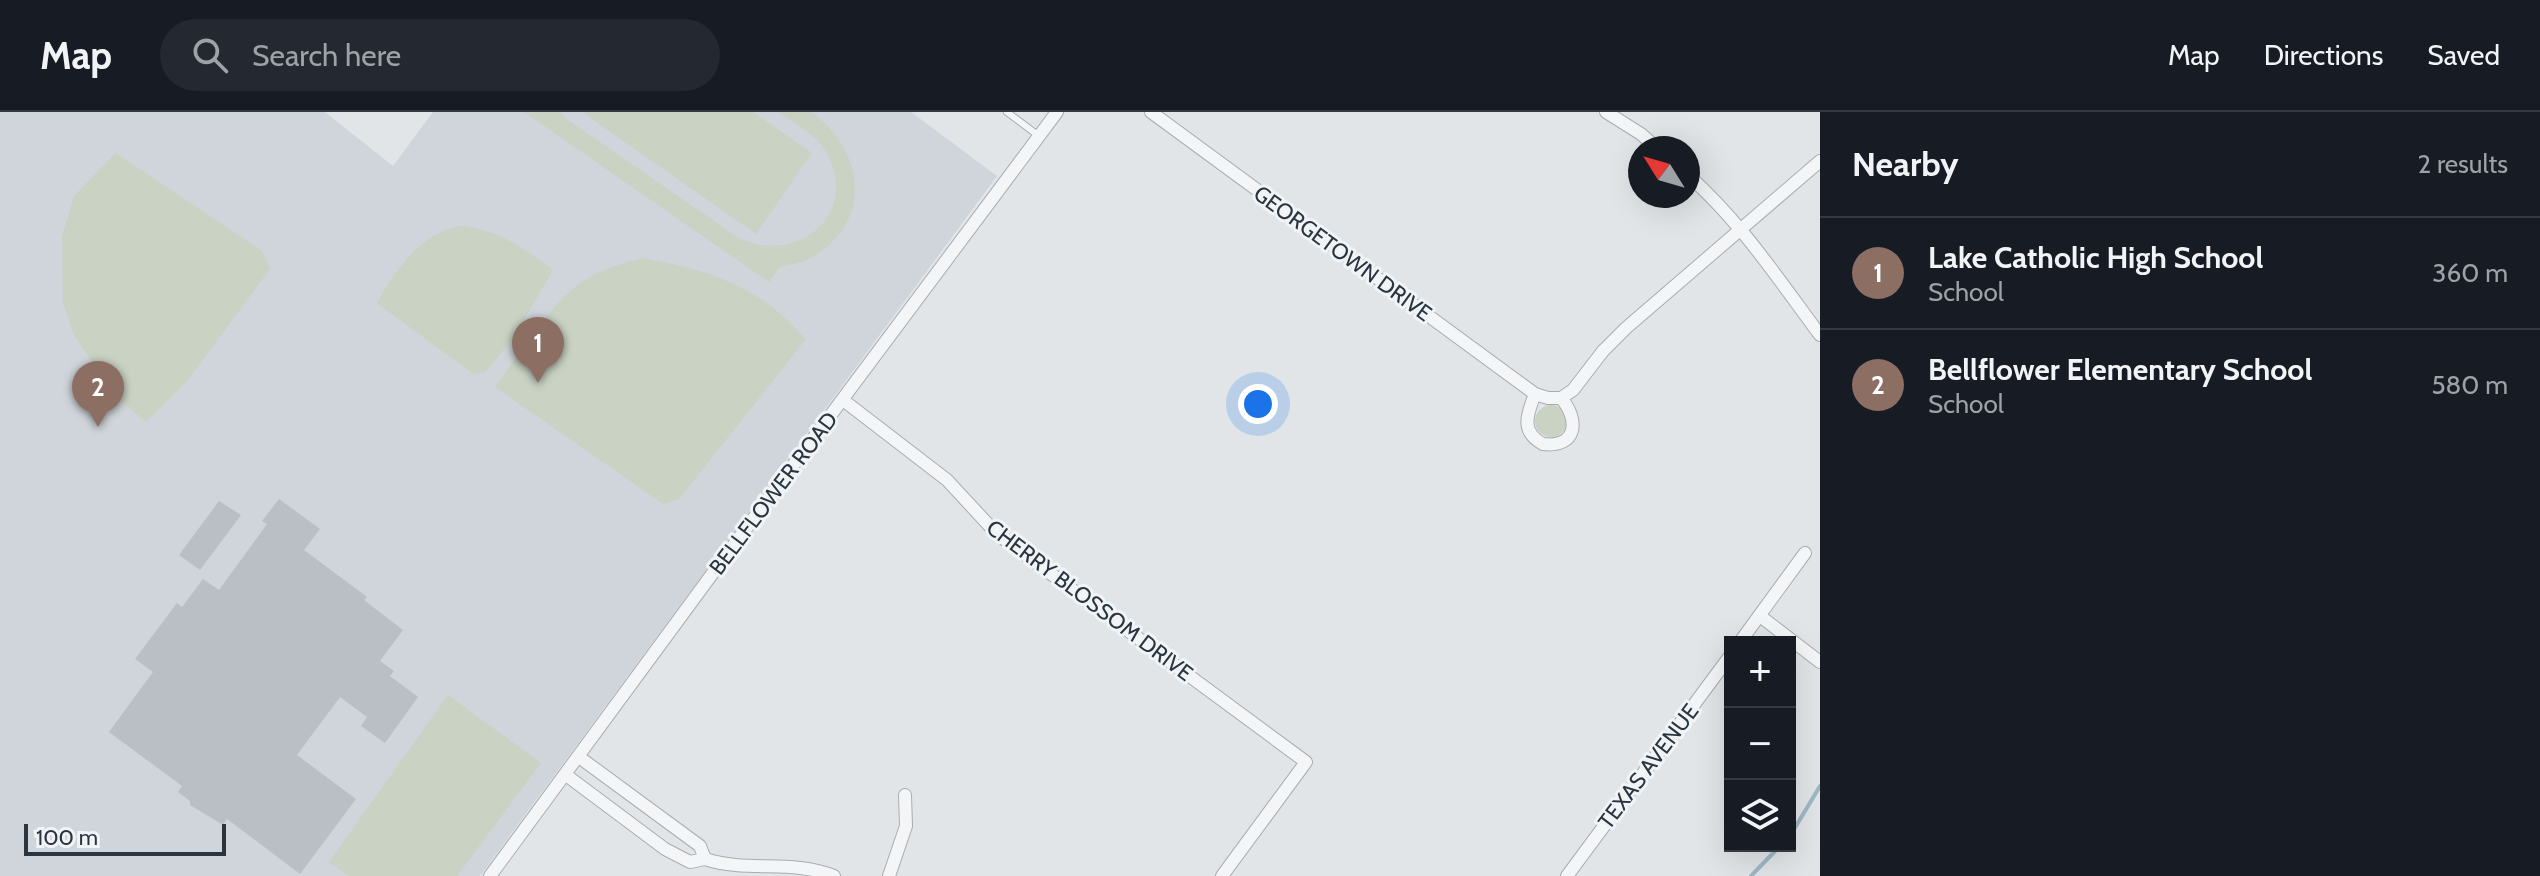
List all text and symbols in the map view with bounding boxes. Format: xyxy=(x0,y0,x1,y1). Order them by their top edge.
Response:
search box xyxy=(160,19,720,91)
text: Map xyxy=(40,32,112,79)
icon: search xyxy=(188,33,232,77)
text: Search here xyxy=(252,37,401,74)
text: Map xyxy=(2168,38,2220,72)
text: Directions xyxy=(2264,38,2383,72)
text: Saved xyxy=(2427,38,2500,72)
north arrow xyxy=(1628,136,1700,208)
text: Nearby xyxy=(1852,143,1959,185)
text: 2 results xyxy=(2417,148,2508,180)
street label: GEORGETOWN DRIVE xyxy=(1248,180,1437,327)
text: Lake Catholic High School xyxy=(1928,239,2263,276)
text: 1 xyxy=(1873,257,1883,289)
text: 360 m xyxy=(2432,257,2508,289)
text: School xyxy=(1928,276,2004,308)
pin: 1 xyxy=(512,317,564,383)
text: Bellflower Elementary School xyxy=(1928,351,2312,388)
pin: 2 xyxy=(72,361,124,427)
text: 2 xyxy=(1871,369,1885,401)
text: 580 m xyxy=(2431,369,2508,401)
your location xyxy=(1238,384,1278,424)
text: School xyxy=(1928,388,2004,420)
street label: BELLFLOWER ROAD xyxy=(703,407,843,580)
street label: CHERRY BLOSSOM DRIVE xyxy=(981,514,1198,687)
map controls xyxy=(1724,636,1796,852)
button: + xyxy=(1724,636,1796,708)
street label: TEXAS AVENUE xyxy=(1592,698,1704,834)
button: − xyxy=(1724,708,1796,780)
button: layers xyxy=(1724,780,1796,852)
scale bar xyxy=(24,820,226,856)
text: 100 m xyxy=(36,824,98,851)

